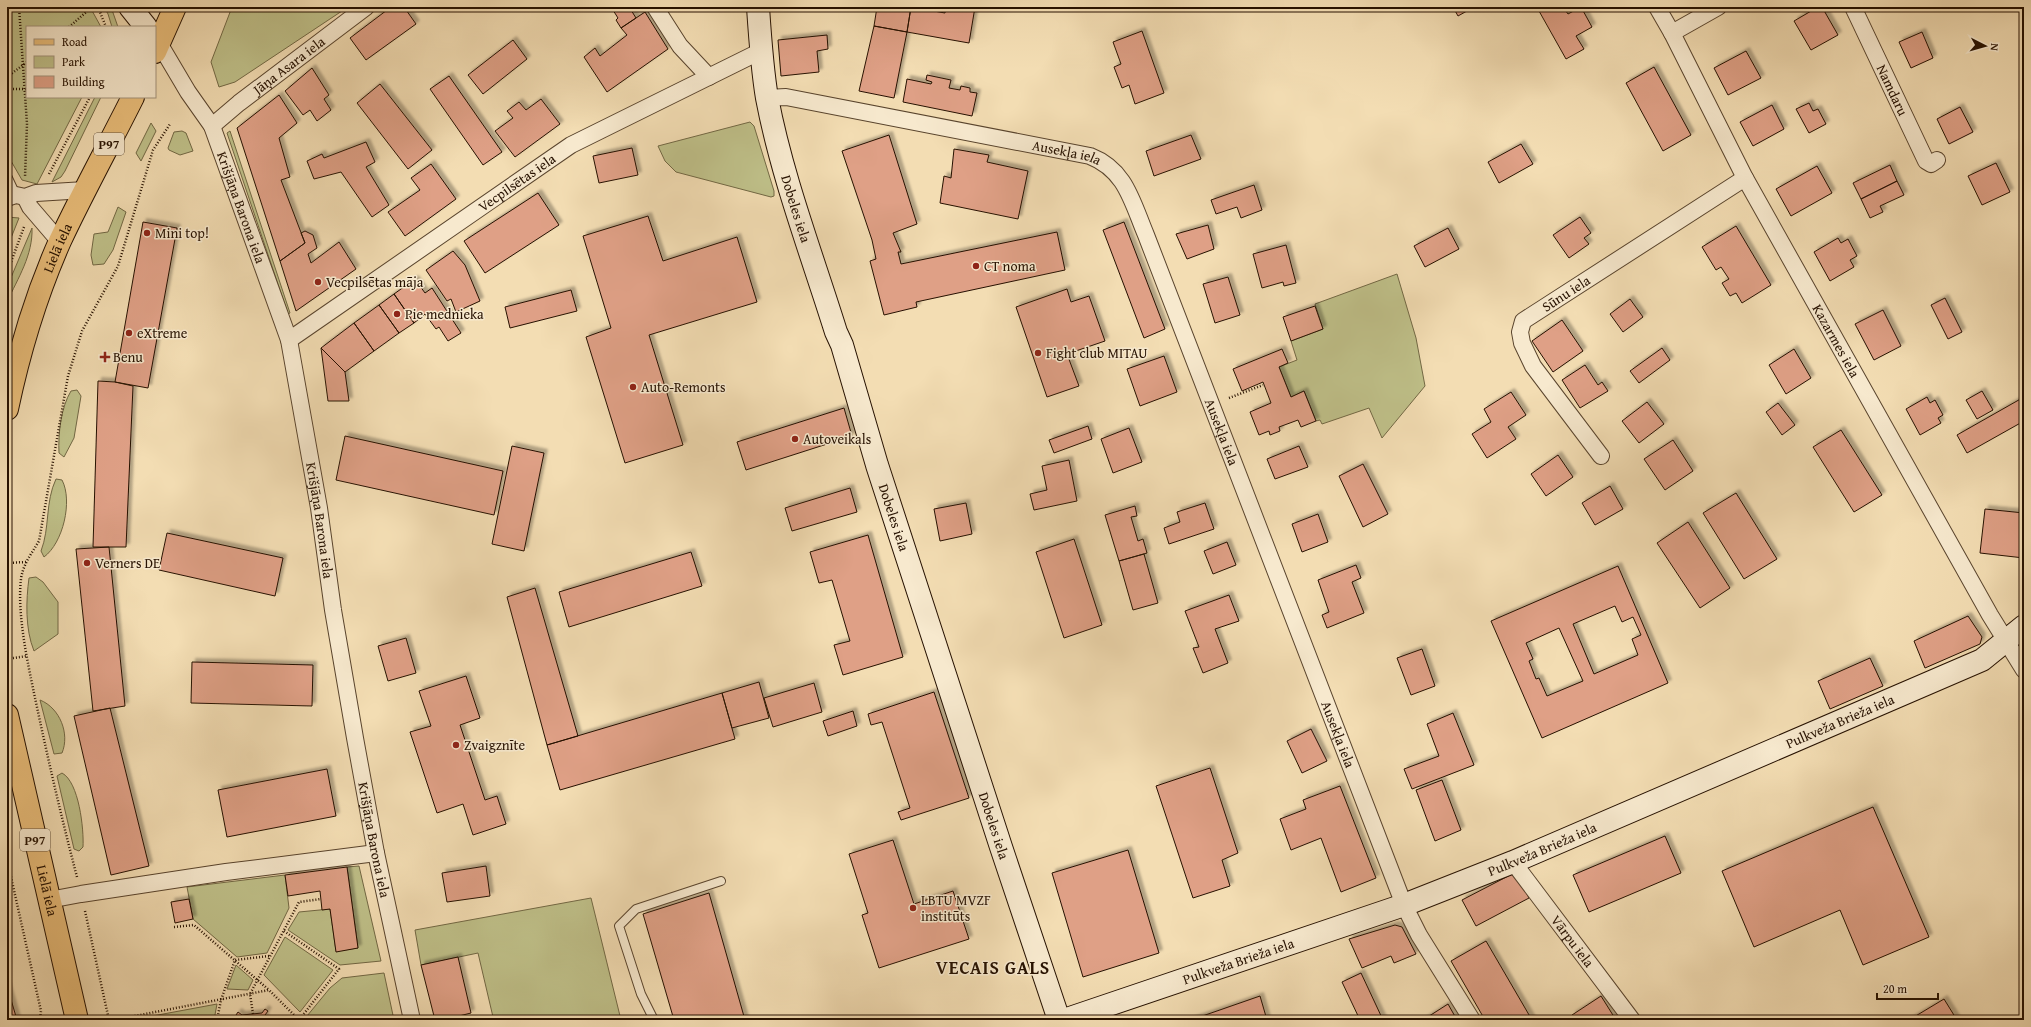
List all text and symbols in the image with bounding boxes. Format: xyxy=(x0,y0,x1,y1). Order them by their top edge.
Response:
legend xyxy=(26,26,156,98)
north arrow xyxy=(1965,26,2005,66)
street label: Jāņa Asara iela xyxy=(247,31,329,100)
text: Road xyxy=(62,33,88,50)
text: N xyxy=(1987,43,2003,52)
text: Park xyxy=(62,53,86,70)
street label: Namdaru xyxy=(1872,61,1913,120)
text: Building xyxy=(62,73,105,90)
road number: P97 xyxy=(94,133,124,155)
street label: Ausekļa iela xyxy=(1030,135,1105,170)
street label: Vecpilsētas iela xyxy=(474,148,560,216)
street label: Krišjāņa Barona iela xyxy=(212,149,271,266)
street label: Dobeles iela xyxy=(776,173,816,245)
street label: Lielā iela xyxy=(38,220,77,276)
place label: Mini top! xyxy=(155,223,209,243)
marker: Mini top! xyxy=(142,228,152,238)
place label: CT noma xyxy=(984,256,1036,276)
marker: CT noma xyxy=(971,261,981,271)
street label: Sūnu iela xyxy=(1538,270,1594,316)
place label: Vecpilsētas māja xyxy=(326,272,424,292)
marker: Vecpilsētas māja xyxy=(313,277,323,287)
street label: Kazarmes iela xyxy=(1808,300,1865,381)
place label: Pie mednieka xyxy=(405,304,484,324)
marker: Pie mednieka xyxy=(392,309,402,319)
place label: eXtreme xyxy=(137,323,188,343)
marker: eXtreme xyxy=(124,328,134,338)
place label: Fight club MITAU xyxy=(1046,343,1147,363)
place label: Benu xyxy=(113,347,143,367)
marker: Fight club MITAU xyxy=(1033,348,1043,358)
marker: Benu xyxy=(100,352,110,362)
place label: Auto-Remonts xyxy=(641,377,726,397)
marker: Auto-Remonts xyxy=(628,382,638,392)
street label: Ausekļa iela xyxy=(1200,396,1244,469)
place label: Autoveikals xyxy=(803,429,871,449)
marker: Autoveikals xyxy=(790,434,800,444)
street label: Krišjāņa Barona iela xyxy=(301,461,339,580)
street label: Dobeles iela xyxy=(874,481,914,554)
place label: Verners DE xyxy=(95,553,160,573)
marker: Verners DE xyxy=(82,558,92,568)
street label: Pulkveža Brieža iela xyxy=(1782,689,1898,753)
street label: Ausekļa iela xyxy=(1316,698,1360,771)
place label: Zvaigznīte xyxy=(464,735,525,755)
marker: Zvaigznīte xyxy=(451,740,461,750)
street label: Krišjāņa Barona iela xyxy=(353,780,395,900)
street label: Dobeles iela xyxy=(974,789,1015,862)
street label: Pulkveža Brieža iela xyxy=(1485,817,1600,881)
road number: P97 xyxy=(20,829,50,851)
street label: Lielā iela xyxy=(32,863,63,918)
place label: LBTU MVZF institūts xyxy=(921,890,991,926)
marker: LBTU MVZF institūts xyxy=(908,903,918,913)
street label: Vārpu iela xyxy=(1546,911,1599,972)
street label: Pulkveža Brieža iela xyxy=(1180,933,1297,989)
district label: VECAIS GALS xyxy=(936,954,1050,981)
scale bar xyxy=(1877,975,1938,1001)
text: 20 m xyxy=(1883,980,1907,997)

